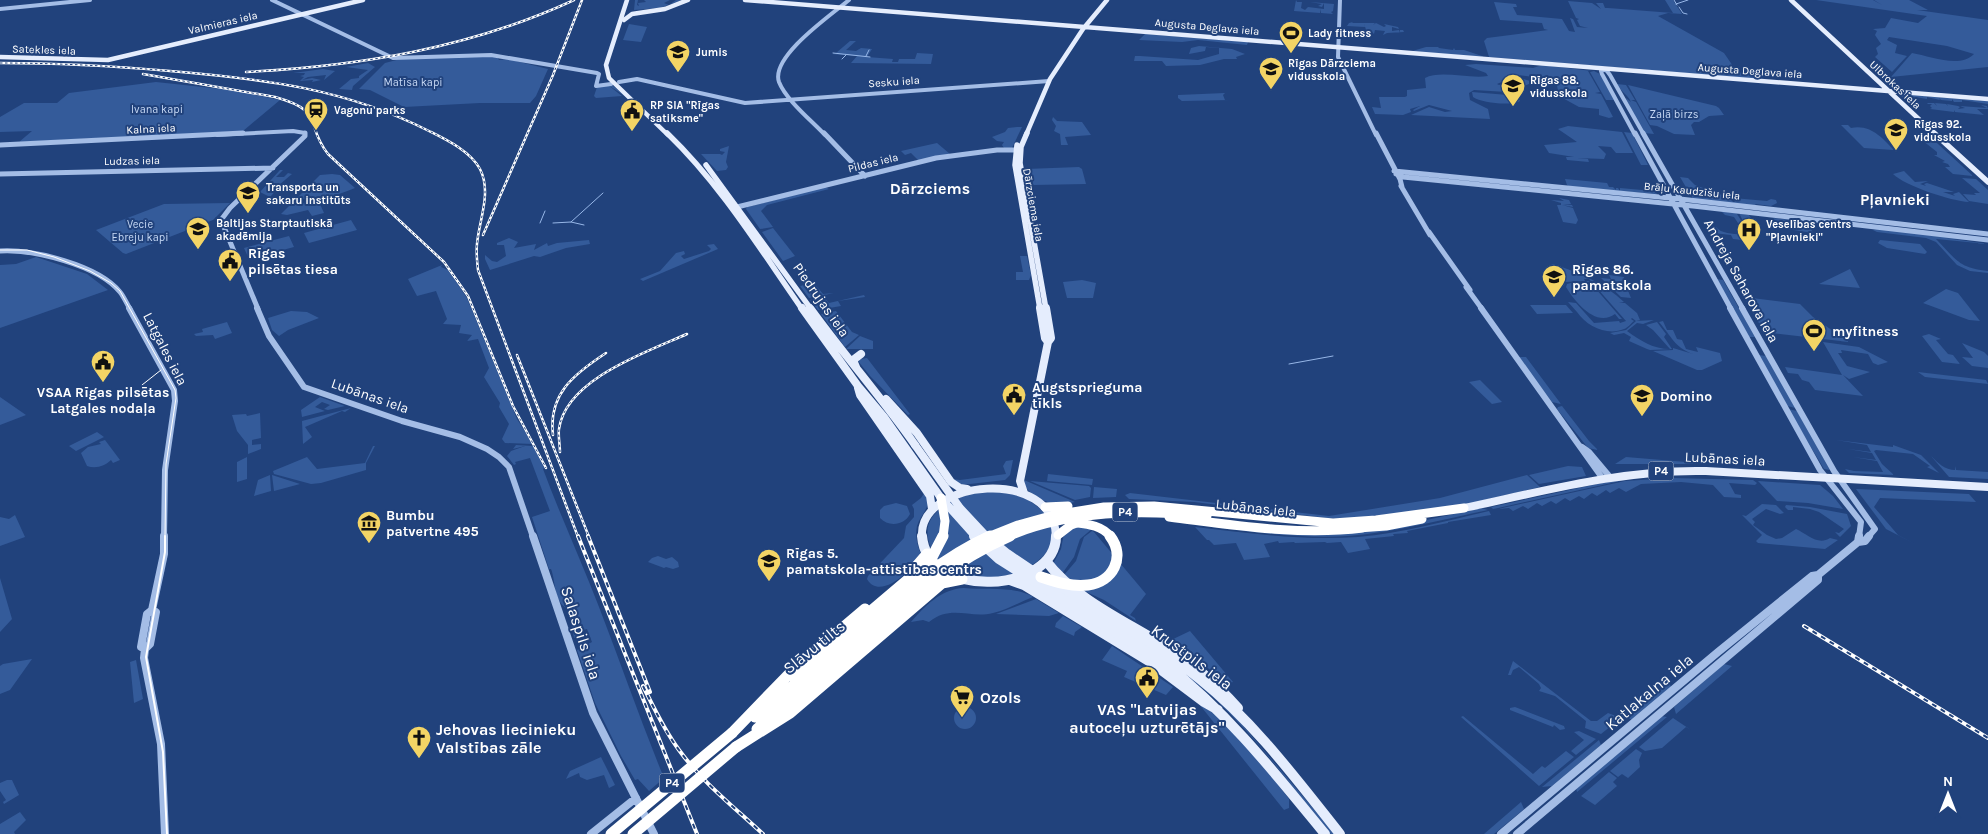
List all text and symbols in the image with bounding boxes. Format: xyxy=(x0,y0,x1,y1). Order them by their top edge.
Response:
street label: Valmieras iela xyxy=(187,9,259,37)
street label: Augusta Deglava iela xyxy=(1154,16,1260,38)
sports icon: Lady fitness xyxy=(1278,20,1304,54)
place label: Lady fitness xyxy=(1308,27,1371,40)
school or university icon: Jumis xyxy=(665,39,691,73)
street label: Satekles iela xyxy=(12,42,76,58)
place label: Jumis xyxy=(696,46,728,59)
school or university icon: Rīgas Dārzciema vidusskola xyxy=(1258,56,1284,90)
place label: Rīgas Dārzciema vidusskola xyxy=(1288,57,1376,83)
street label: Ulbrokas iela xyxy=(1867,58,1923,112)
street label: Augusta Deglava iela xyxy=(1697,61,1803,81)
school or university icon: Rīgas 88. vidusskola xyxy=(1500,73,1526,107)
street label: Sesku iela xyxy=(868,74,920,90)
place label: Rīgas 88. vidusskola xyxy=(1530,74,1587,100)
park label: Matīsa kapi xyxy=(383,76,443,89)
station icon: Vagonu parks xyxy=(303,97,329,131)
public building icon: RP SIA "Rīgas satiksme" xyxy=(619,98,645,132)
place label: RP SIA "Rīgas satiksme" xyxy=(650,99,720,125)
park label: Ivana kapi xyxy=(131,103,183,116)
place label: Vagonu parks xyxy=(334,104,406,117)
park label: Zaļā birzs xyxy=(1649,108,1699,122)
school or university icon: Rīgas 92. vidusskola xyxy=(1883,117,1909,151)
place label: Rīgas 92. vidusskola xyxy=(1914,118,1971,144)
street label: Kalna iela xyxy=(126,121,176,137)
street label: Pildas iela xyxy=(846,150,900,176)
street label: Ludzas iela xyxy=(104,154,160,168)
street label: Dārzciema iela xyxy=(1020,167,1046,243)
district label: Dārzciems xyxy=(890,179,970,198)
street label: Brāļu Kaudzīšu iela xyxy=(1643,179,1741,204)
school or university icon: Transporta un sakaru institūts xyxy=(235,180,261,214)
place label: Transporta un sakaru institūts xyxy=(266,181,351,207)
district label: Pļavnieki xyxy=(1860,190,1930,209)
school or university icon: Baltijas Starptautiskā akadēmija xyxy=(185,216,211,250)
street label: Andreja Saharova iela xyxy=(1700,216,1782,346)
place label: Baltijas Starptautiskā akadēmija xyxy=(216,217,333,243)
hospital icon: Veselības centrs "Pļavnieki" xyxy=(1736,217,1762,251)
park label: Vecie Ebreju kapi xyxy=(111,218,169,244)
place label: Veselības centrs "Pļavnieki" xyxy=(1766,218,1852,244)
place label: Rīgas pilsētas tiesa xyxy=(248,245,338,278)
public building icon: Rīgas pilsētas tiesa xyxy=(217,248,243,282)
street label: Piedrujas iela xyxy=(789,260,853,340)
place label: Rīgas 86. pamatskola xyxy=(1572,261,1652,294)
school or university icon: Rīgas 86. pamatskola xyxy=(1541,264,1567,298)
street label: Latgales iela xyxy=(139,310,191,388)
sports icon: myfitness xyxy=(1801,318,1827,352)
place label: myfitness xyxy=(1832,323,1899,340)
public building icon: VSAA Rīgas pilsētas Latgales nodaļa xyxy=(90,349,116,383)
street label: Lubānas iela xyxy=(329,375,411,417)
place label: Augstsprieguma tīkls xyxy=(1032,379,1142,412)
public building icon: Augstsprieguma tīkls xyxy=(1001,382,1027,416)
school or university icon: Domino xyxy=(1629,383,1655,417)
place label: VSAA Rīgas pilsētas Latgales nodaļa xyxy=(37,384,169,417)
place label: Domino xyxy=(1660,388,1712,405)
street label: Lubānas iela xyxy=(1684,448,1766,470)
road number: P4 xyxy=(1648,462,1674,481)
street label: Lubānas iela xyxy=(1215,495,1297,521)
road number: P4 xyxy=(1112,502,1138,522)
place label: Bumbu patvertne 495 xyxy=(386,507,479,540)
museum icon: Bumbu patvertne 495 xyxy=(356,510,382,544)
place label: Rīgas 5. pamatskola-attīstības centrs xyxy=(786,545,982,578)
school or university icon: Rīgas 5. pamatskola-attīstības centrs xyxy=(756,548,782,582)
street label: Salaspils iela xyxy=(557,584,605,682)
street label: Slāvu tilts xyxy=(779,616,849,678)
street label: Krustpils iela xyxy=(1148,620,1236,694)
street label: Katlakalna iela xyxy=(1601,650,1697,734)
public building icon: VAS "Latvijas autoceļu uzturētājs" xyxy=(1134,665,1160,699)
supermarket icon: Ozols xyxy=(949,684,975,718)
place label: Ozols xyxy=(980,688,1021,707)
place label: VAS "Latvijas autoceļu uzturētājs" xyxy=(1069,700,1225,737)
place label: Jehovas liecinieku Valstības zāle xyxy=(436,720,576,757)
church icon: Jehovas liecinieku Valstības zāle xyxy=(406,725,432,759)
north arrow xyxy=(1923,769,1973,819)
text: N xyxy=(1943,773,1953,790)
road number: P4 xyxy=(660,774,684,792)

